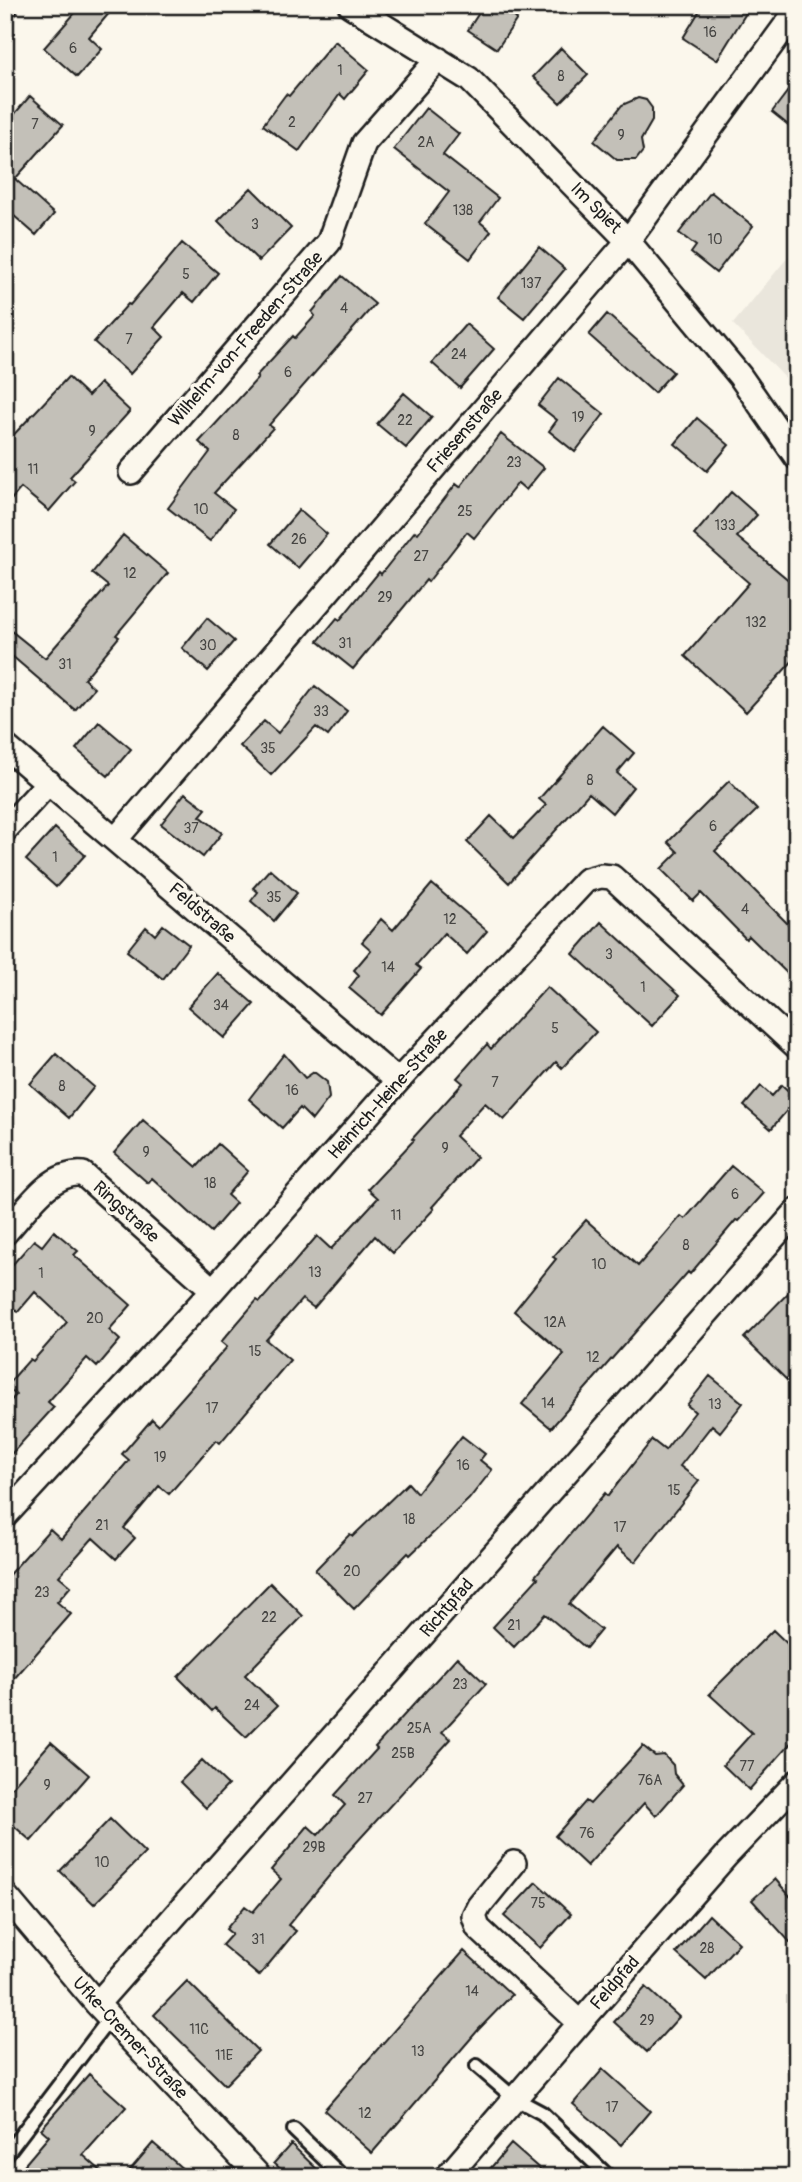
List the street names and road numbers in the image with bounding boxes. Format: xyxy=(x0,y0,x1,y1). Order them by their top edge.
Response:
street label: Im Spiet xyxy=(565,177,627,239)
street label: Wilhelm-von-Freeden-Straße xyxy=(164,247,328,431)
street label: Friesenstraße xyxy=(422,384,508,478)
street label: Feldstraße xyxy=(164,878,240,948)
street label: Heinrich-Heine-Straße xyxy=(323,1024,453,1164)
street label: Ringstraße xyxy=(88,1176,164,1248)
street label: Richtpfad xyxy=(415,1574,479,1642)
street label: Feldpfad xyxy=(585,1951,645,2015)
street label: Ufke-Cremer-Straße xyxy=(67,1972,193,2104)

